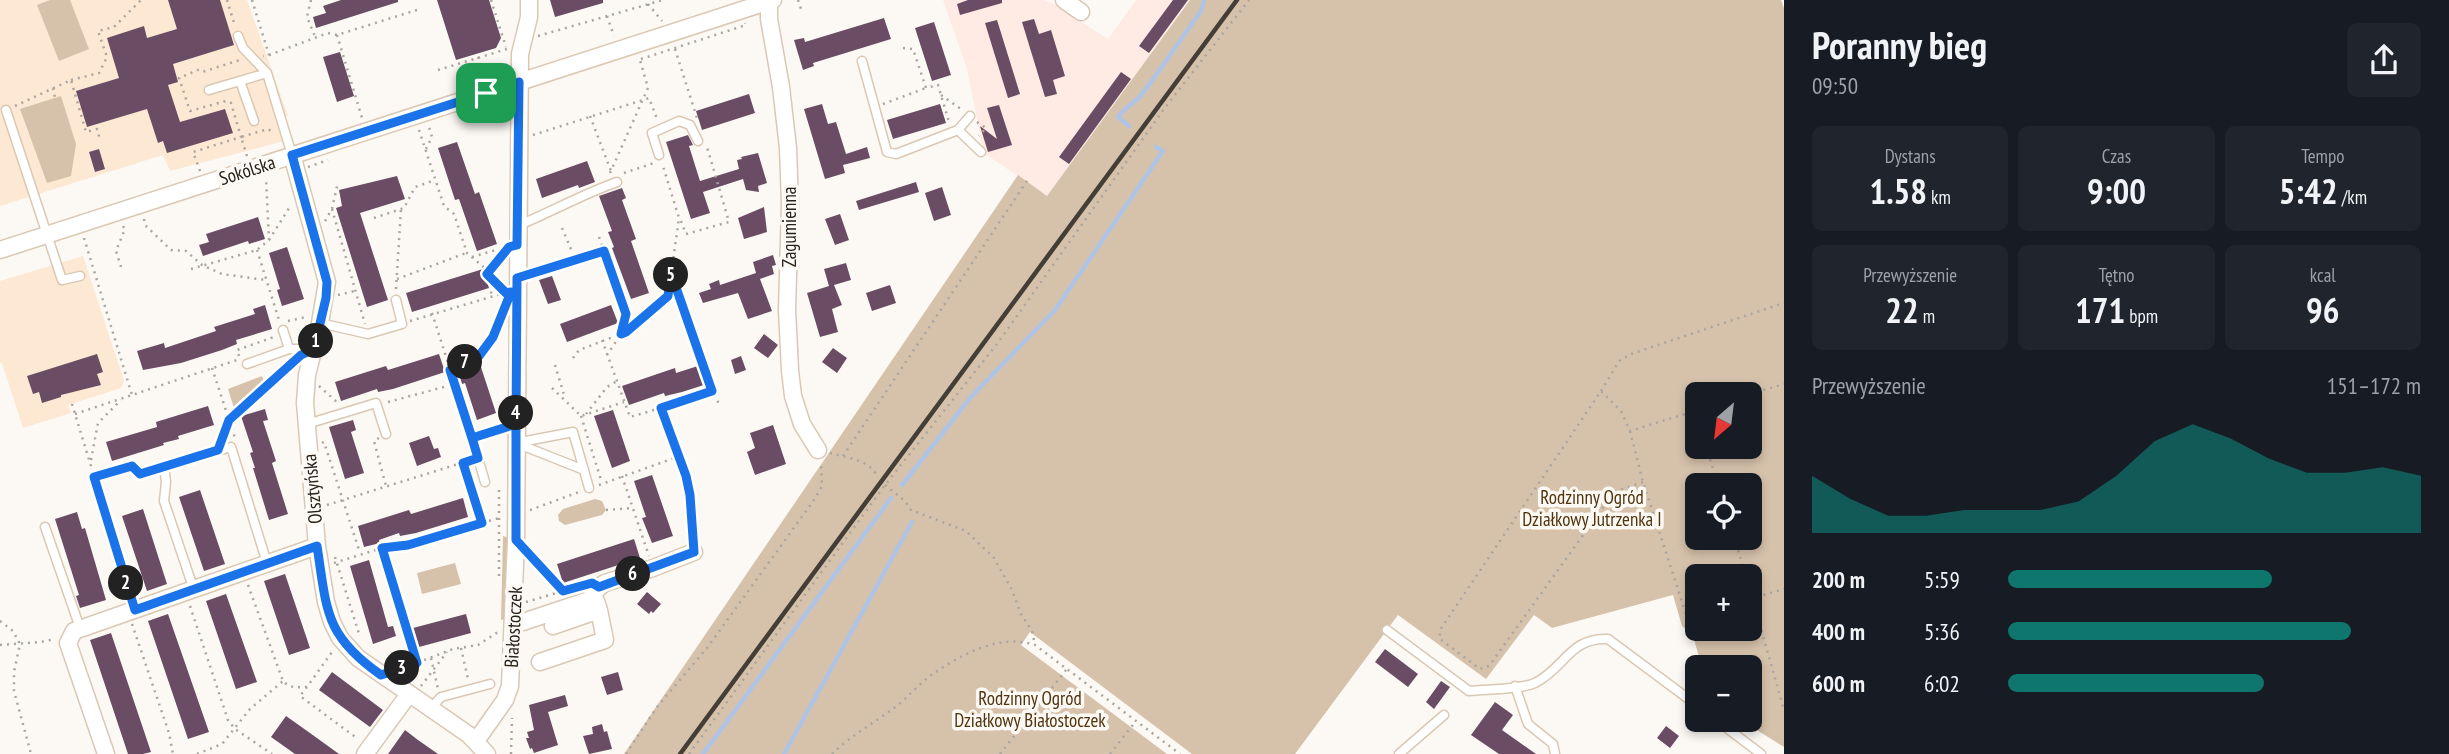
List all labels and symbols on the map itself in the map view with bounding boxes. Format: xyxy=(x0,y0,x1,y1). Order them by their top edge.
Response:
pin xyxy=(456,63,516,123)
street label: Sokólska xyxy=(216,150,278,190)
street label: Zagumienna xyxy=(777,187,801,267)
pin: 5 xyxy=(654,258,688,292)
pin: 1 xyxy=(298,324,334,358)
pin: 7 xyxy=(448,344,482,380)
north arrow xyxy=(1685,382,1762,458)
pin: 4 xyxy=(498,396,534,430)
street label: Olsztyńska xyxy=(297,453,327,525)
park label: Rodzinny Ogród Działkowy Jutrzenka I xyxy=(1522,485,1662,531)
pin: 6 xyxy=(616,556,650,592)
pin: 2 xyxy=(108,566,144,600)
street label: Białostoczek xyxy=(499,585,527,668)
pin: 3 xyxy=(384,650,420,686)
park label: Rodzinny Ogród Działkowy Białostoczek xyxy=(954,686,1106,732)

